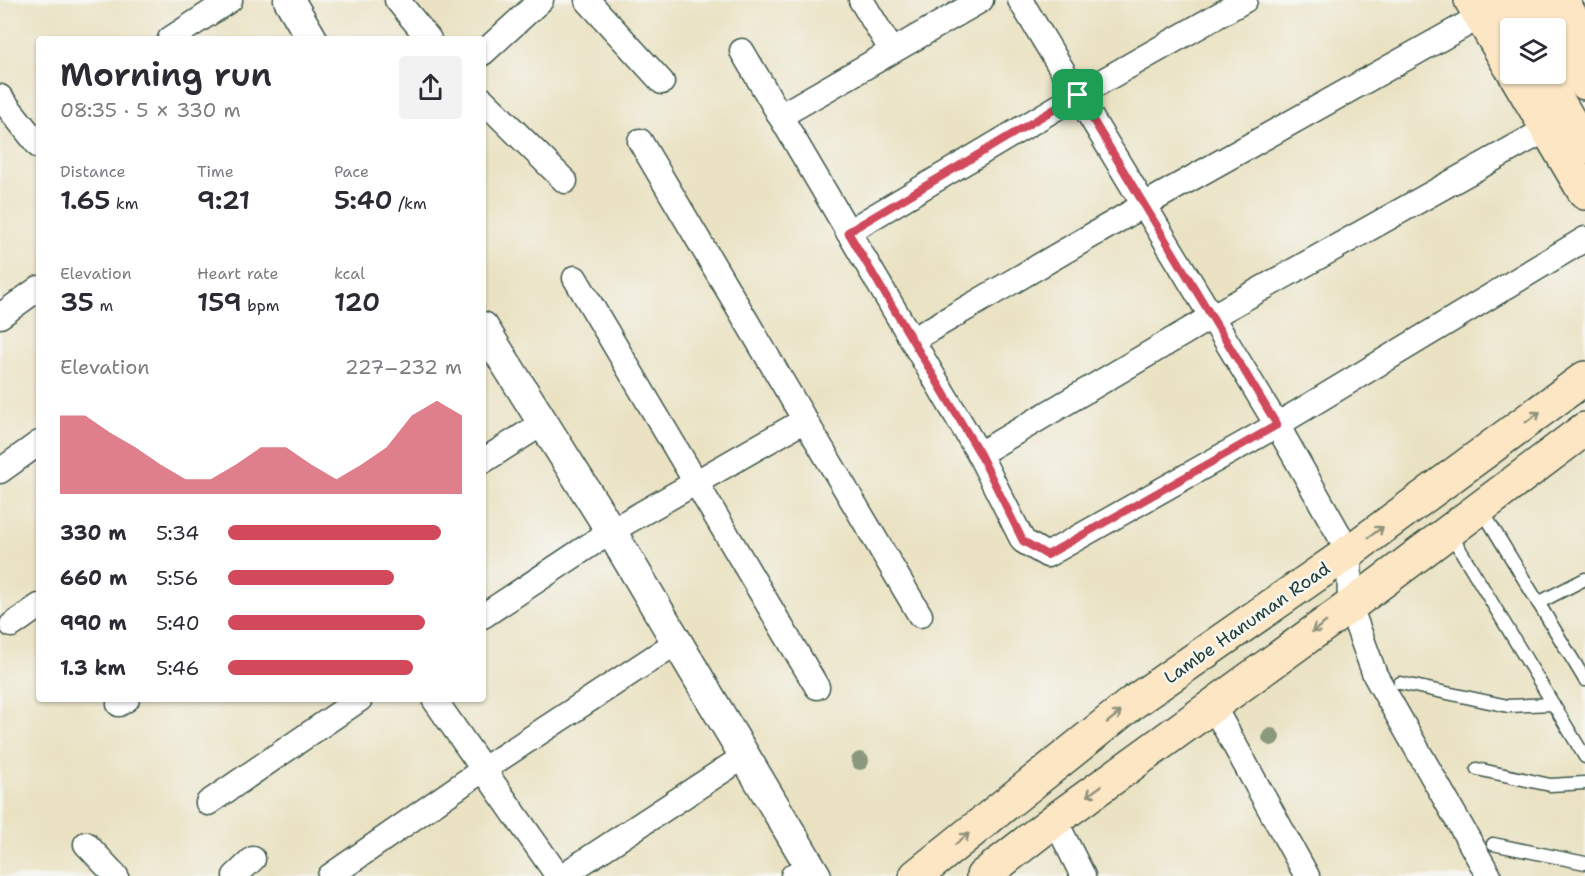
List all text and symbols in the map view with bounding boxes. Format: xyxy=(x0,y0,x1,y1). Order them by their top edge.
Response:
map controls xyxy=(1500,18,1566,84)
button: layers xyxy=(1500,18,1566,84)
text: Morning run xyxy=(60,52,272,97)
button: share xyxy=(399,56,462,119)
pin xyxy=(1052,69,1103,120)
icon: arrive xyxy=(1061,78,1094,111)
text: 08:35 · 5 × 330 m xyxy=(60,97,241,123)
text: Distance xyxy=(60,161,126,182)
text: Time xyxy=(197,161,234,182)
text: Pace xyxy=(334,161,369,182)
text: 1.65 xyxy=(60,182,110,217)
text: 9:21 xyxy=(197,182,250,217)
text: 5:40 xyxy=(334,182,393,217)
text: km xyxy=(110,193,139,214)
text: /km xyxy=(393,193,427,214)
text: Elevation xyxy=(60,263,132,284)
text: Heart rate xyxy=(197,263,279,284)
text: kcal xyxy=(334,263,365,284)
text: 35 xyxy=(60,284,94,319)
text: 159 xyxy=(197,284,242,319)
text: 120 xyxy=(334,284,380,319)
text: m xyxy=(94,295,113,316)
text: bpm xyxy=(242,295,279,316)
text: Elevation xyxy=(60,354,150,380)
text: 227–232 m xyxy=(345,354,462,380)
one-way arrow xyxy=(1524,410,1540,423)
text: 330 m xyxy=(60,520,127,546)
text: 5:34 xyxy=(156,520,199,546)
one-way arrow xyxy=(1367,526,1383,539)
street label: Lambe Hanuman Road xyxy=(1159,557,1335,689)
text: 660 m xyxy=(60,565,127,591)
text: 5:56 xyxy=(156,565,199,591)
text: 990 m xyxy=(60,610,127,636)
text: 5:40 xyxy=(156,610,200,636)
one-way arrow xyxy=(1312,621,1328,633)
text: 1.3 km xyxy=(60,655,126,681)
text: 5:46 xyxy=(156,655,199,681)
one-way arrow xyxy=(1105,711,1121,724)
one-way arrow xyxy=(1086,785,1102,798)
one-way arrow xyxy=(953,833,969,846)

